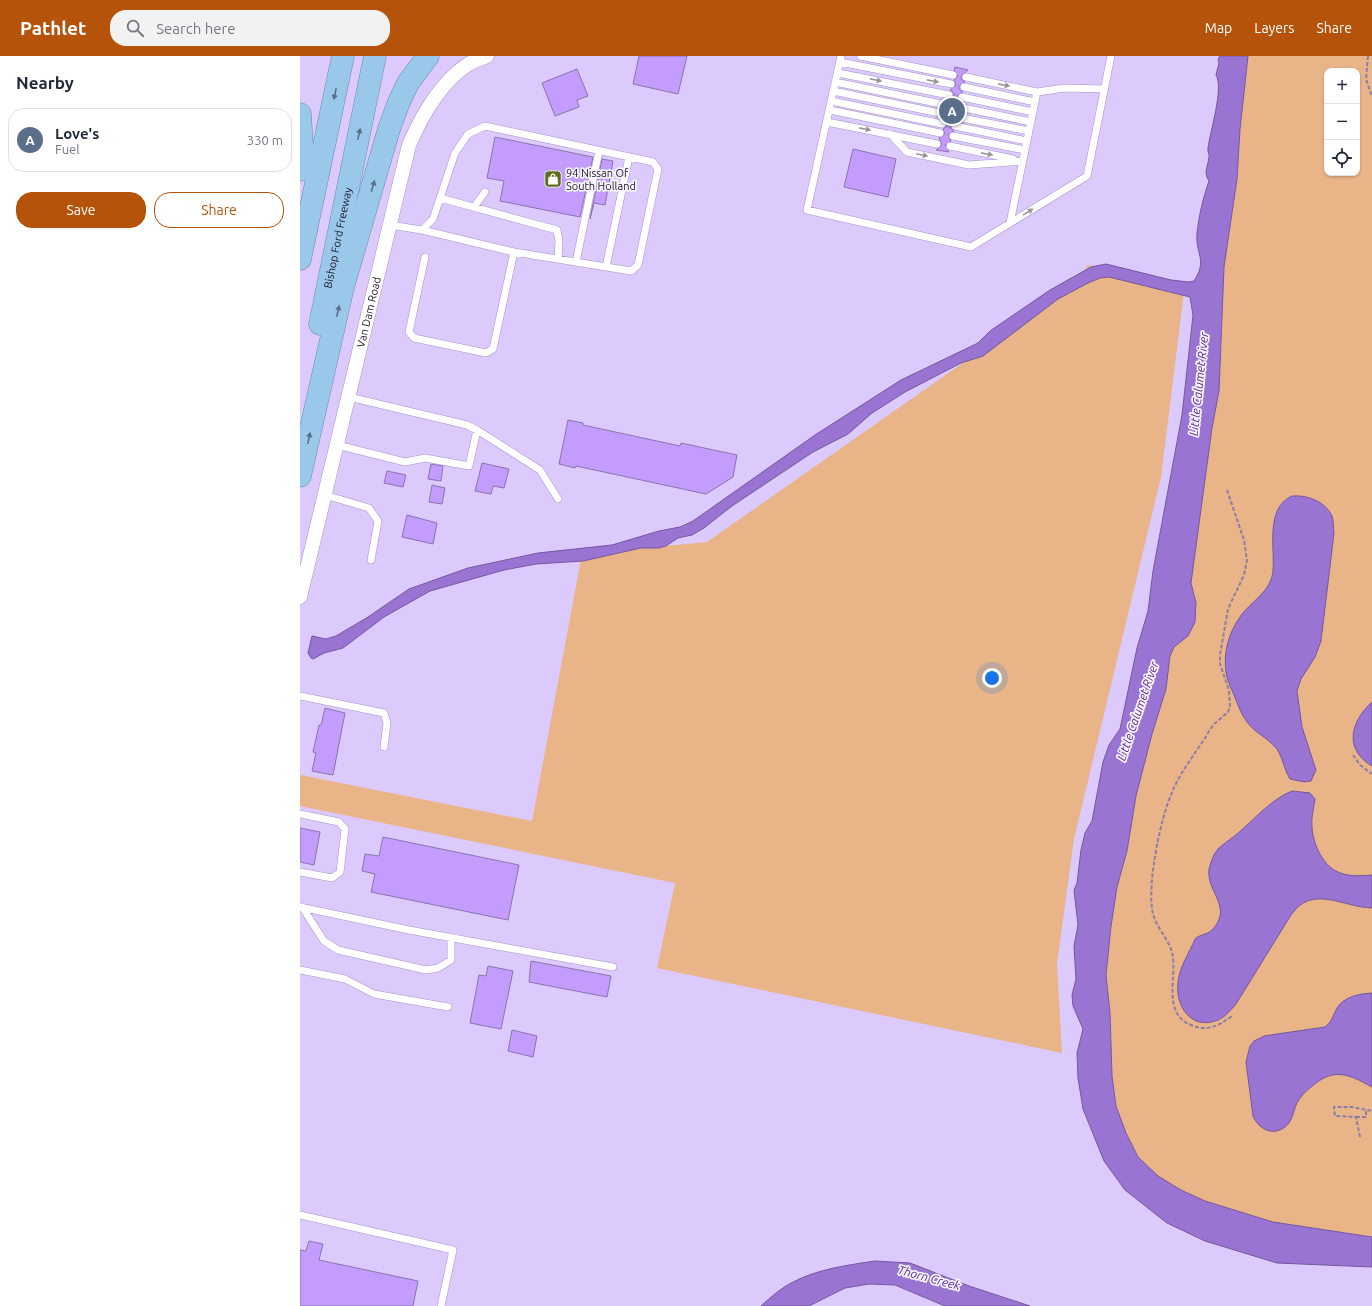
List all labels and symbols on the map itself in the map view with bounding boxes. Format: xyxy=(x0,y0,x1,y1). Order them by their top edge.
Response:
one-way arrow xyxy=(870,78,882,84)
one-way arrow xyxy=(927,78,939,84)
one-way arrow xyxy=(998,82,1010,88)
one-way arrow xyxy=(332,88,338,100)
pin: A xyxy=(939,96,965,126)
one-way arrow xyxy=(859,127,871,133)
one-way arrow xyxy=(356,128,362,140)
one-way arrow xyxy=(981,151,993,157)
one-way arrow xyxy=(916,152,928,158)
place label: 94 Nissan Of South Holland xyxy=(566,167,636,192)
shop icon: 94 Nissan Of South Holland xyxy=(543,169,563,189)
one-way arrow xyxy=(370,179,376,191)
street label: Bishop Ford Freeway xyxy=(321,185,354,289)
one-way arrow xyxy=(1022,209,1034,216)
street label: Van Dam Road xyxy=(354,276,383,349)
one-way arrow xyxy=(335,305,341,317)
water label: Little Calumet River xyxy=(1187,331,1210,436)
one-way arrow xyxy=(306,431,312,444)
water label: Little Calumet River xyxy=(1114,659,1161,762)
your location xyxy=(982,668,1002,688)
water label: Thorn Creek xyxy=(896,1263,963,1292)

